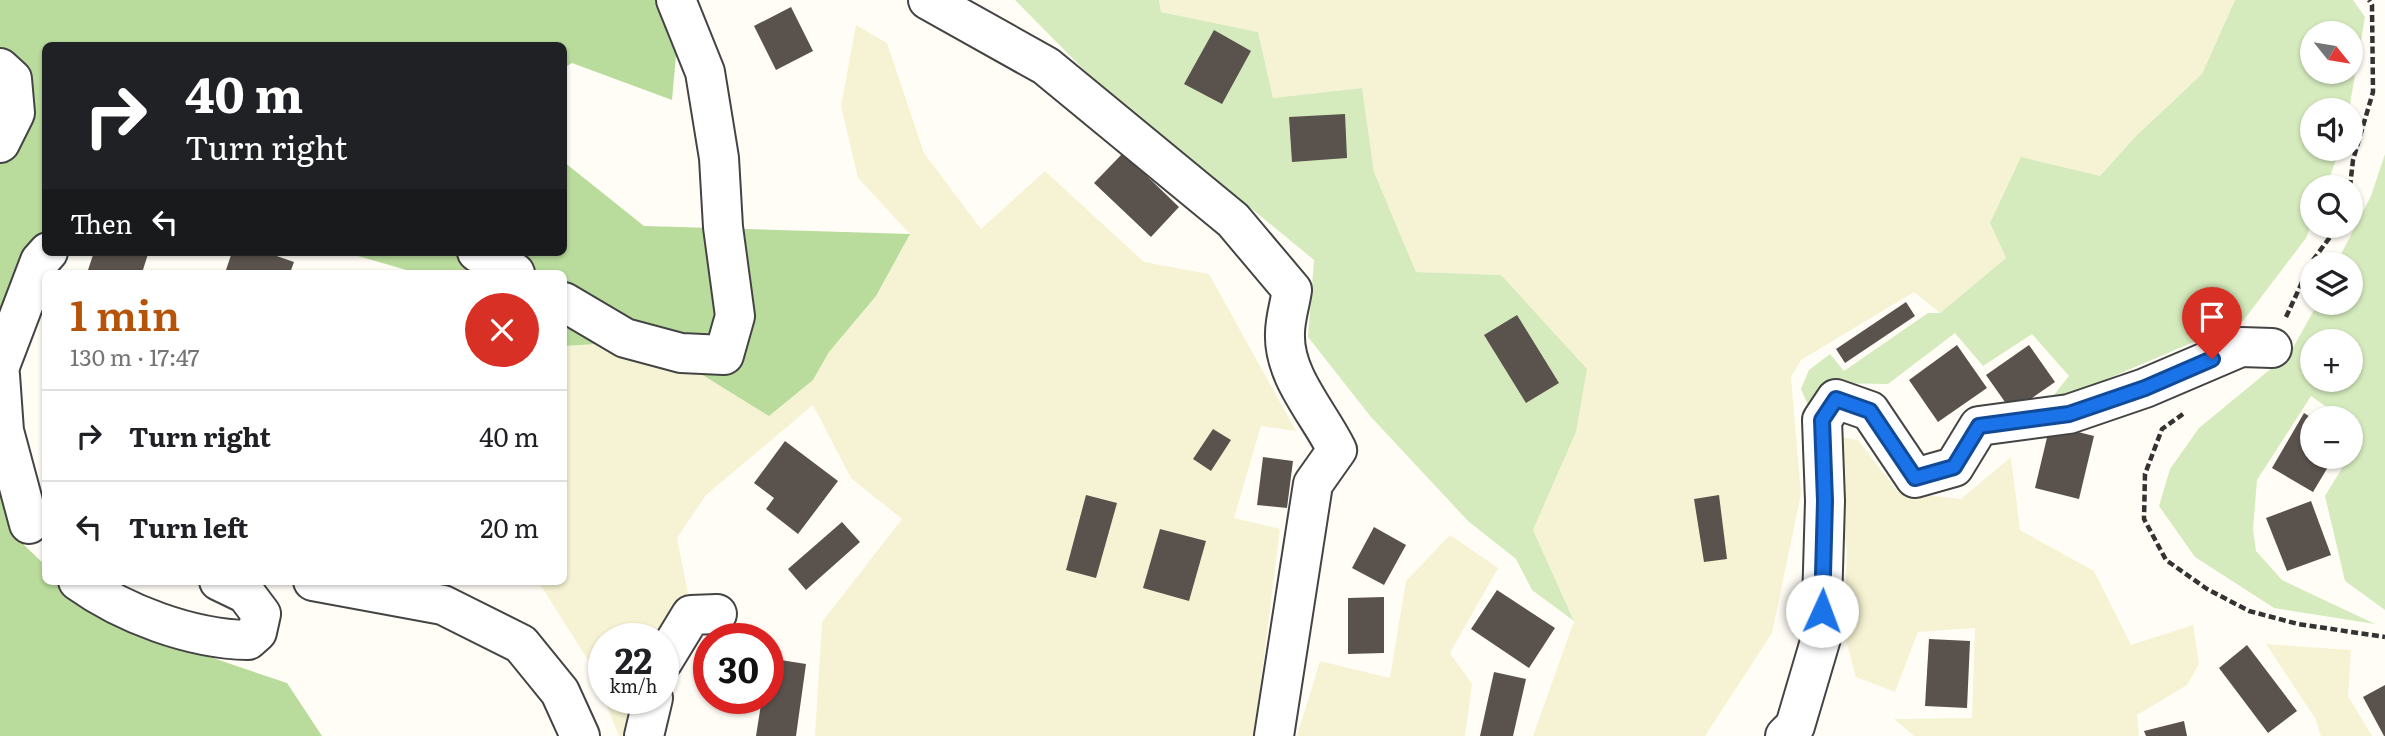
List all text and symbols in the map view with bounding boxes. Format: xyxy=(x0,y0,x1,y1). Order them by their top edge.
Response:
north arrow xyxy=(2300,21,2362,84)
map controls xyxy=(2300,21,2363,469)
text: 40 m xyxy=(185,55,303,128)
icon: right xyxy=(70,70,161,161)
button: sound xyxy=(2300,98,2363,161)
text: Turn right xyxy=(185,122,347,170)
button: search xyxy=(2300,175,2363,238)
text: Then xyxy=(70,203,132,242)
icon: left xyxy=(146,203,184,241)
button: layers xyxy=(2300,252,2363,315)
text: 1 min xyxy=(70,282,180,344)
pin xyxy=(2182,287,2242,359)
button: close xyxy=(465,293,539,367)
icon: arrive xyxy=(2193,298,2231,336)
button: + xyxy=(2300,329,2363,392)
text: 130 m · 17:47 xyxy=(70,339,200,373)
button: − xyxy=(2300,406,2363,469)
text: Turn right xyxy=(129,416,271,455)
text: 40 m xyxy=(479,416,539,455)
icon: right xyxy=(70,417,108,455)
text: Turn left xyxy=(129,507,248,546)
text: 20 m xyxy=(480,507,539,546)
icon: left xyxy=(70,508,108,546)
position arrow xyxy=(1785,574,1859,648)
speed limit sign: 30 xyxy=(693,623,784,714)
text: 22 xyxy=(615,633,652,685)
text: km/h xyxy=(610,672,657,699)

